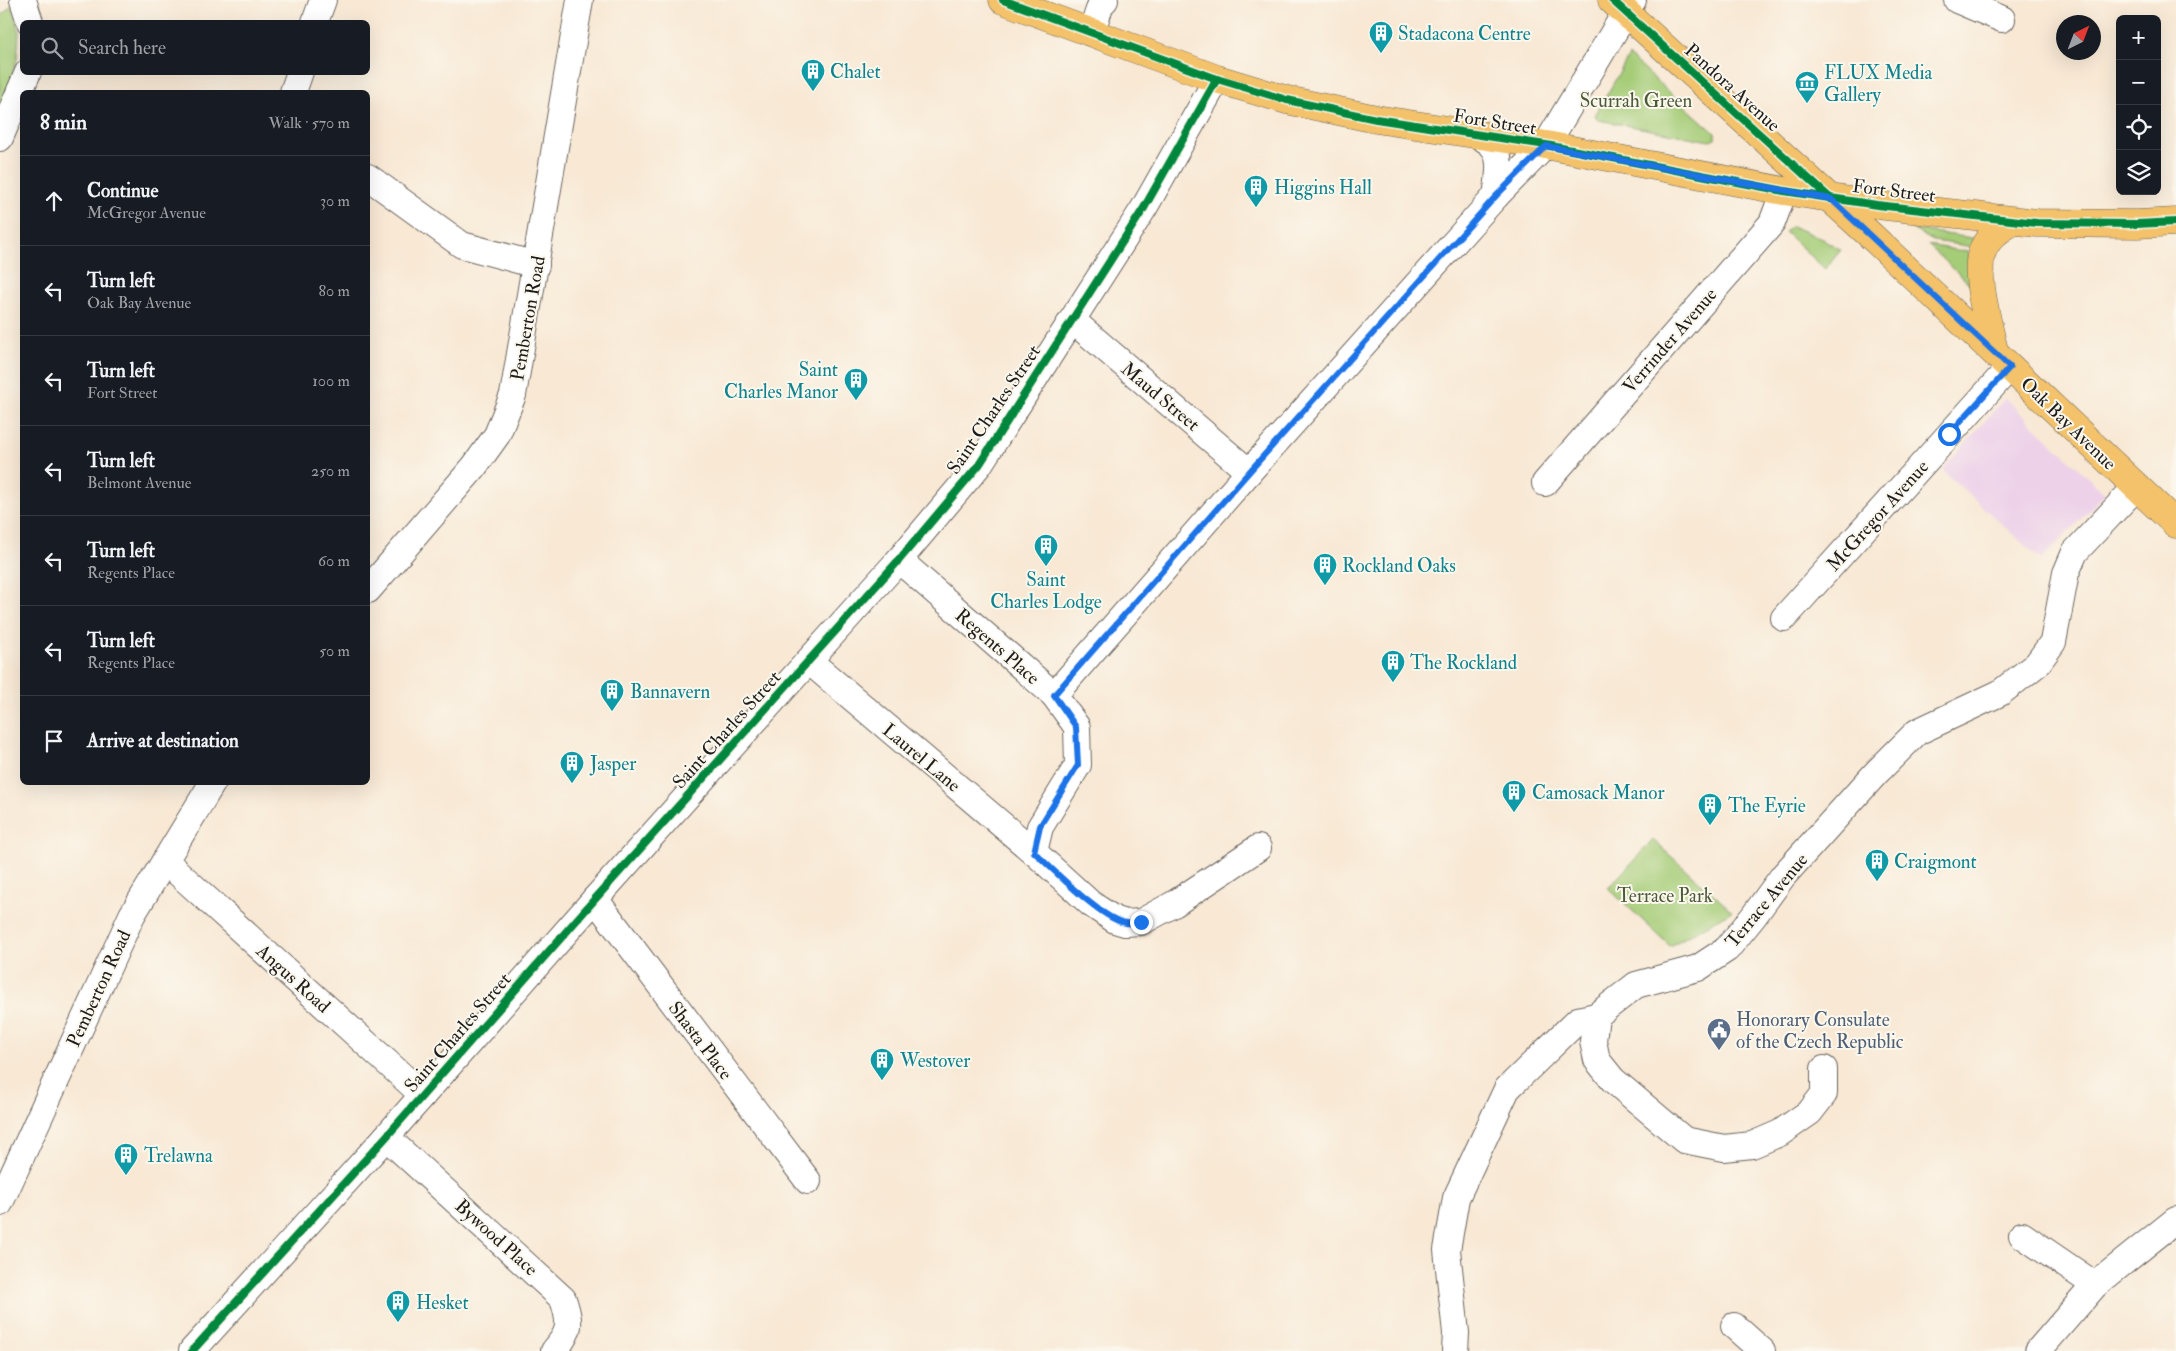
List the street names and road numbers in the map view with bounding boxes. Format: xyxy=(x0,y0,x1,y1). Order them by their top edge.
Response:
street label: Pandora Avenue xyxy=(1679,38,1785,137)
street label: Fort Street xyxy=(1452,104,1538,140)
street label: Fort Street xyxy=(1851,174,1937,208)
street label: Pemberton Road xyxy=(505,253,551,382)
street label: Verrinder Avenue xyxy=(1617,283,1722,398)
street label: Saint Charles Street xyxy=(942,340,1046,479)
street label: Maud Street xyxy=(1116,357,1204,437)
street label: Oak Bay Avenue xyxy=(2015,372,2121,475)
street label: McGregor Avenue xyxy=(1822,455,1934,576)
street label: Regents Place xyxy=(950,603,1045,690)
street label: Saint Charles Street xyxy=(667,666,786,794)
street label: Laurel Lane xyxy=(877,718,965,797)
street label: Terrace Avenue xyxy=(1720,848,1813,953)
street label: Pemberton Road xyxy=(61,926,137,1051)
street label: Angus Road xyxy=(251,939,336,1019)
street label: Saint Charles Street xyxy=(399,968,516,1098)
street label: Shasta Place xyxy=(663,997,738,1085)
street label: Bywood Place xyxy=(450,1194,543,1281)

